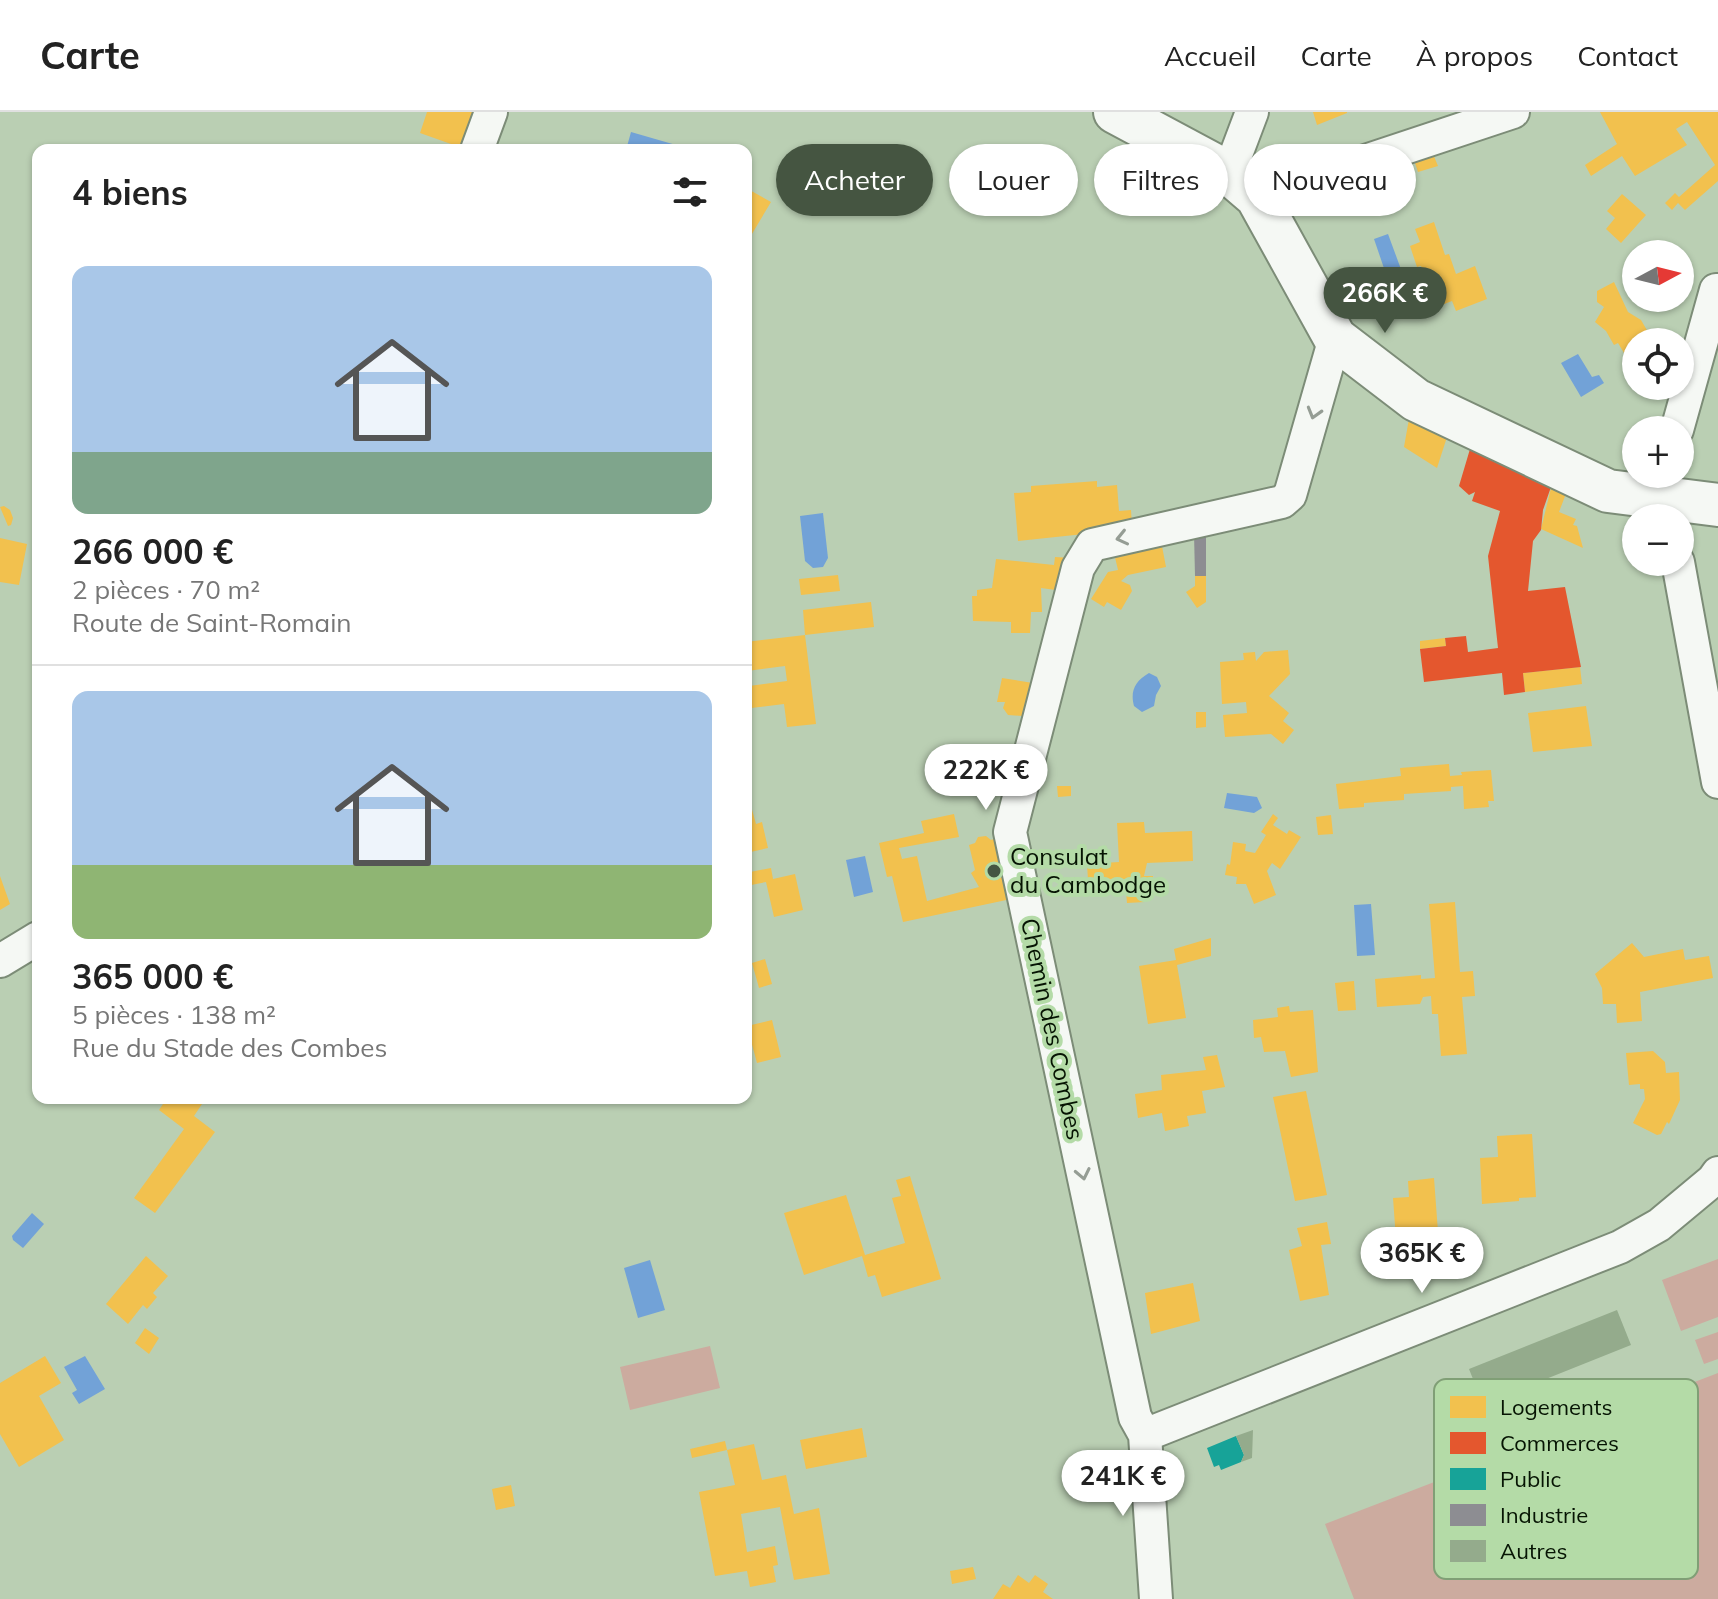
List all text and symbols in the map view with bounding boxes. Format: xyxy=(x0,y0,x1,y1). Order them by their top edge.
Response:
text: Carte xyxy=(40,31,140,79)
text: Accueil xyxy=(1164,38,1257,73)
text: Carte xyxy=(1301,38,1372,73)
text: À propos xyxy=(1416,38,1533,73)
text: Contact xyxy=(1577,38,1678,73)
chip: Acheter xyxy=(776,144,933,216)
chip: Louer xyxy=(949,144,1078,216)
chip: Filtres xyxy=(1094,144,1228,216)
chip: Nouveau xyxy=(1244,144,1416,216)
icon: filters xyxy=(668,170,712,214)
text: 4 biens xyxy=(72,171,188,214)
north arrow xyxy=(1622,240,1694,312)
map controls xyxy=(1622,240,1694,576)
pin: 266K € xyxy=(1320,267,1450,335)
text: 266K € xyxy=(1342,276,1428,309)
icon: home xyxy=(320,318,464,462)
button: locate xyxy=(1622,328,1694,400)
one-way arrow xyxy=(1306,406,1323,420)
button: + xyxy=(1622,416,1694,488)
button: − xyxy=(1622,504,1694,576)
one-way arrow xyxy=(1115,529,1129,546)
text: 266 000 € xyxy=(72,530,233,573)
text: 2 pièces · 70 m² xyxy=(72,573,260,606)
text: Route de Saint-Romain xyxy=(72,606,352,639)
icon: home xyxy=(320,743,464,887)
pin: 222K € xyxy=(921,744,1051,812)
text: 222K € xyxy=(943,753,1029,786)
place label: Consulat du Cambodge xyxy=(1010,841,1166,899)
marker: Consulat du Cambodge xyxy=(985,862,1003,880)
street label: Chemin des Combes xyxy=(1015,915,1091,1142)
text: 365 000 € xyxy=(72,955,233,998)
text: 5 pièces · 138 m² xyxy=(72,998,276,1031)
text: Rue du Stade des Combes xyxy=(72,1031,387,1064)
one-way arrow xyxy=(1074,1167,1091,1180)
pin: 365K € xyxy=(1357,1227,1487,1295)
text: 365K € xyxy=(1379,1236,1465,1269)
legend xyxy=(1434,1379,1698,1579)
text: Logements xyxy=(1500,1393,1612,1421)
text: Commerces xyxy=(1500,1429,1619,1457)
pin: 241K € xyxy=(1058,1450,1188,1518)
text: 241K € xyxy=(1080,1459,1166,1492)
text: Public xyxy=(1500,1465,1562,1493)
text: Industrie xyxy=(1500,1501,1588,1529)
text: Autres xyxy=(1500,1537,1567,1565)

